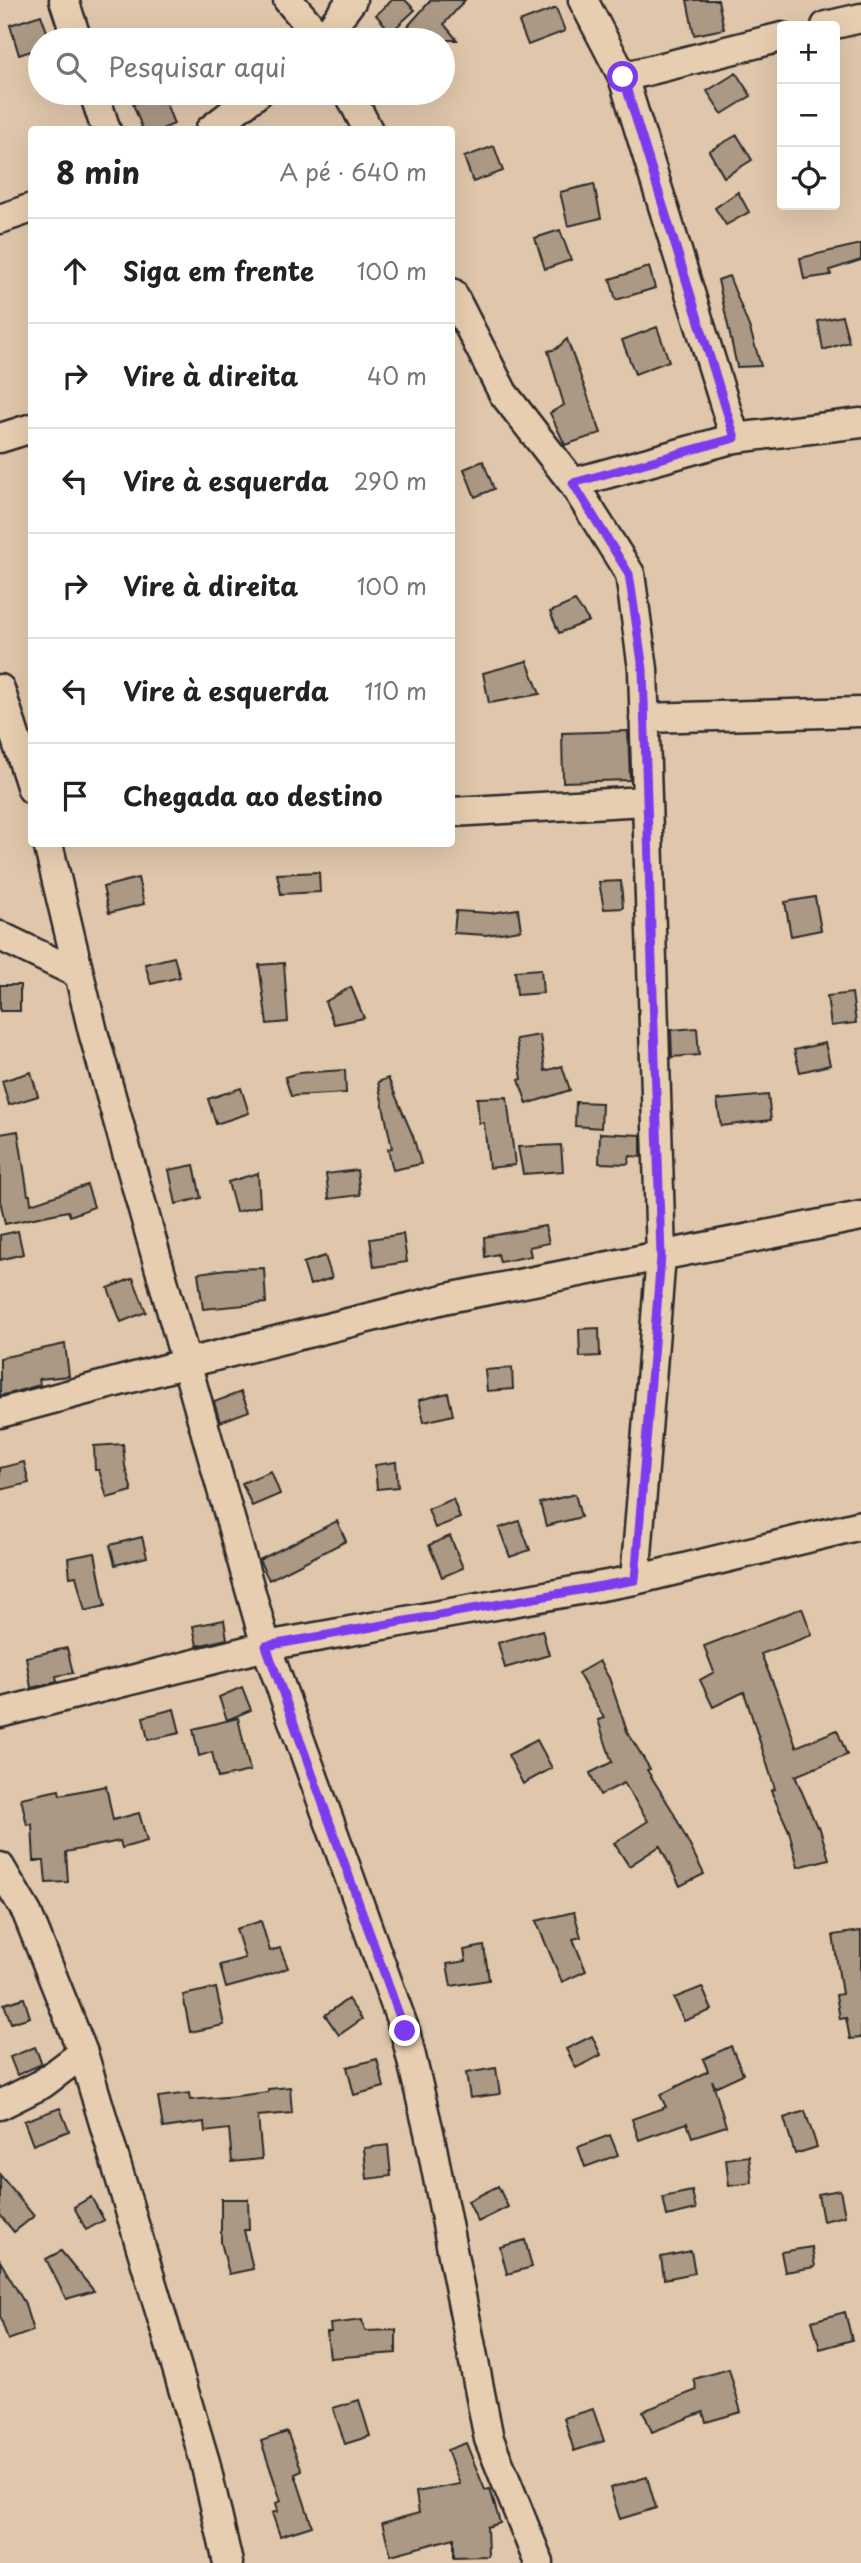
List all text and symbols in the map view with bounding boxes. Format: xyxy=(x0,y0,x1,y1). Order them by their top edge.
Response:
map controls xyxy=(777,21,840,210)
button: + xyxy=(777,21,840,84)
search box xyxy=(28,28,455,105)
text: Pesquisar aqui xyxy=(108,47,286,86)
icon: search xyxy=(52,48,90,86)
route start xyxy=(607,61,638,92)
button: − xyxy=(777,84,840,147)
button: locate xyxy=(777,147,840,210)
text: 8 min xyxy=(56,149,140,194)
text: A pé · 640 m xyxy=(280,154,427,189)
text: Siga em frente xyxy=(123,251,314,290)
icon: ahead xyxy=(56,252,94,290)
text: 100 m xyxy=(357,253,427,288)
text: Vire à direita xyxy=(123,356,298,395)
icon: right xyxy=(56,357,94,395)
text: 40 m xyxy=(367,358,427,393)
text: Vire à esquerda xyxy=(123,461,329,500)
icon: left xyxy=(56,462,94,500)
text: 290 m xyxy=(354,463,427,498)
text: Vire à direita xyxy=(123,566,298,605)
icon: right xyxy=(56,567,94,605)
text: 100 m xyxy=(357,568,427,603)
text: Vire à esquerda xyxy=(123,671,329,710)
icon: left xyxy=(56,672,94,710)
text: 110 m xyxy=(365,673,427,708)
text: Chegada ao destino xyxy=(123,776,382,815)
icon: arrive xyxy=(56,777,94,815)
route end xyxy=(389,2015,420,2046)

